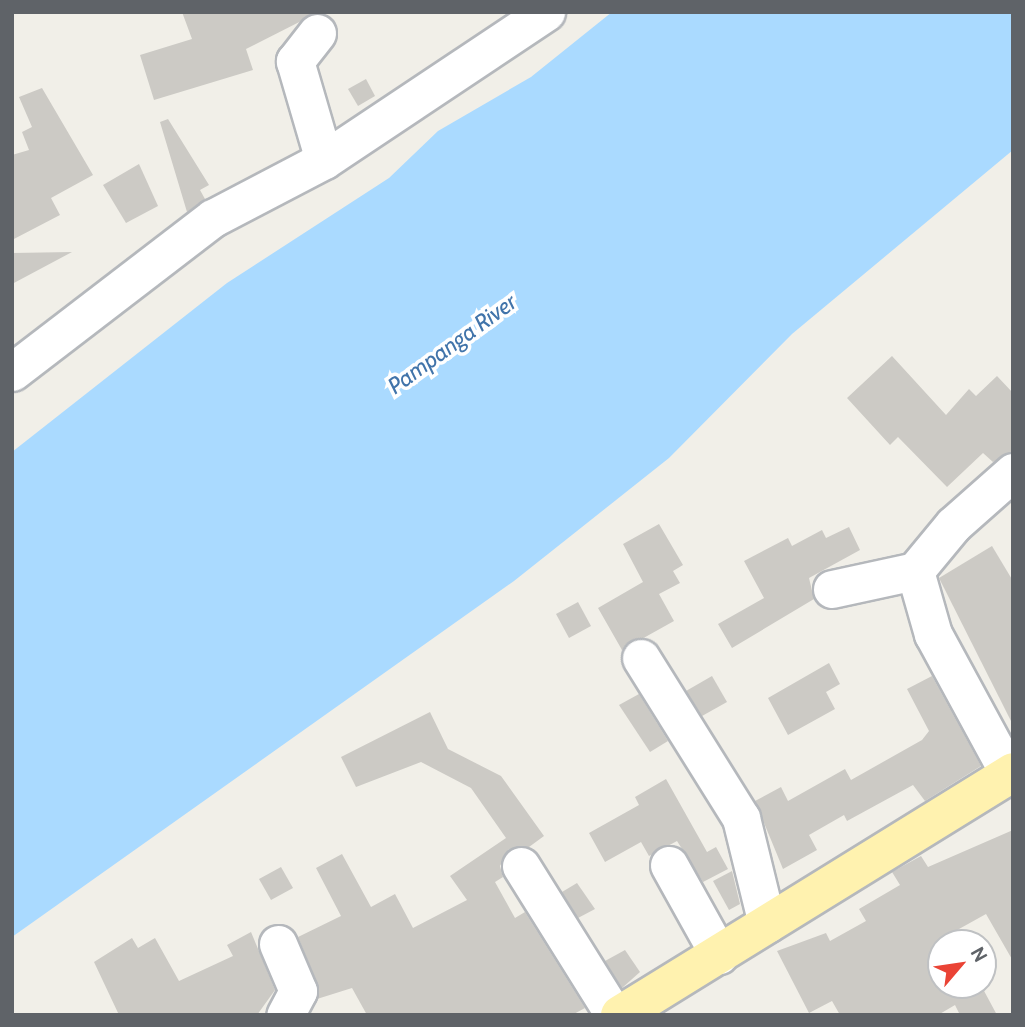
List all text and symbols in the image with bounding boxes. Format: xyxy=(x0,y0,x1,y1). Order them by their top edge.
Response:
water label: Pampanga River xyxy=(382,288,522,400)
north arrow xyxy=(927,929,997,999)
text: N xyxy=(966,943,992,966)

